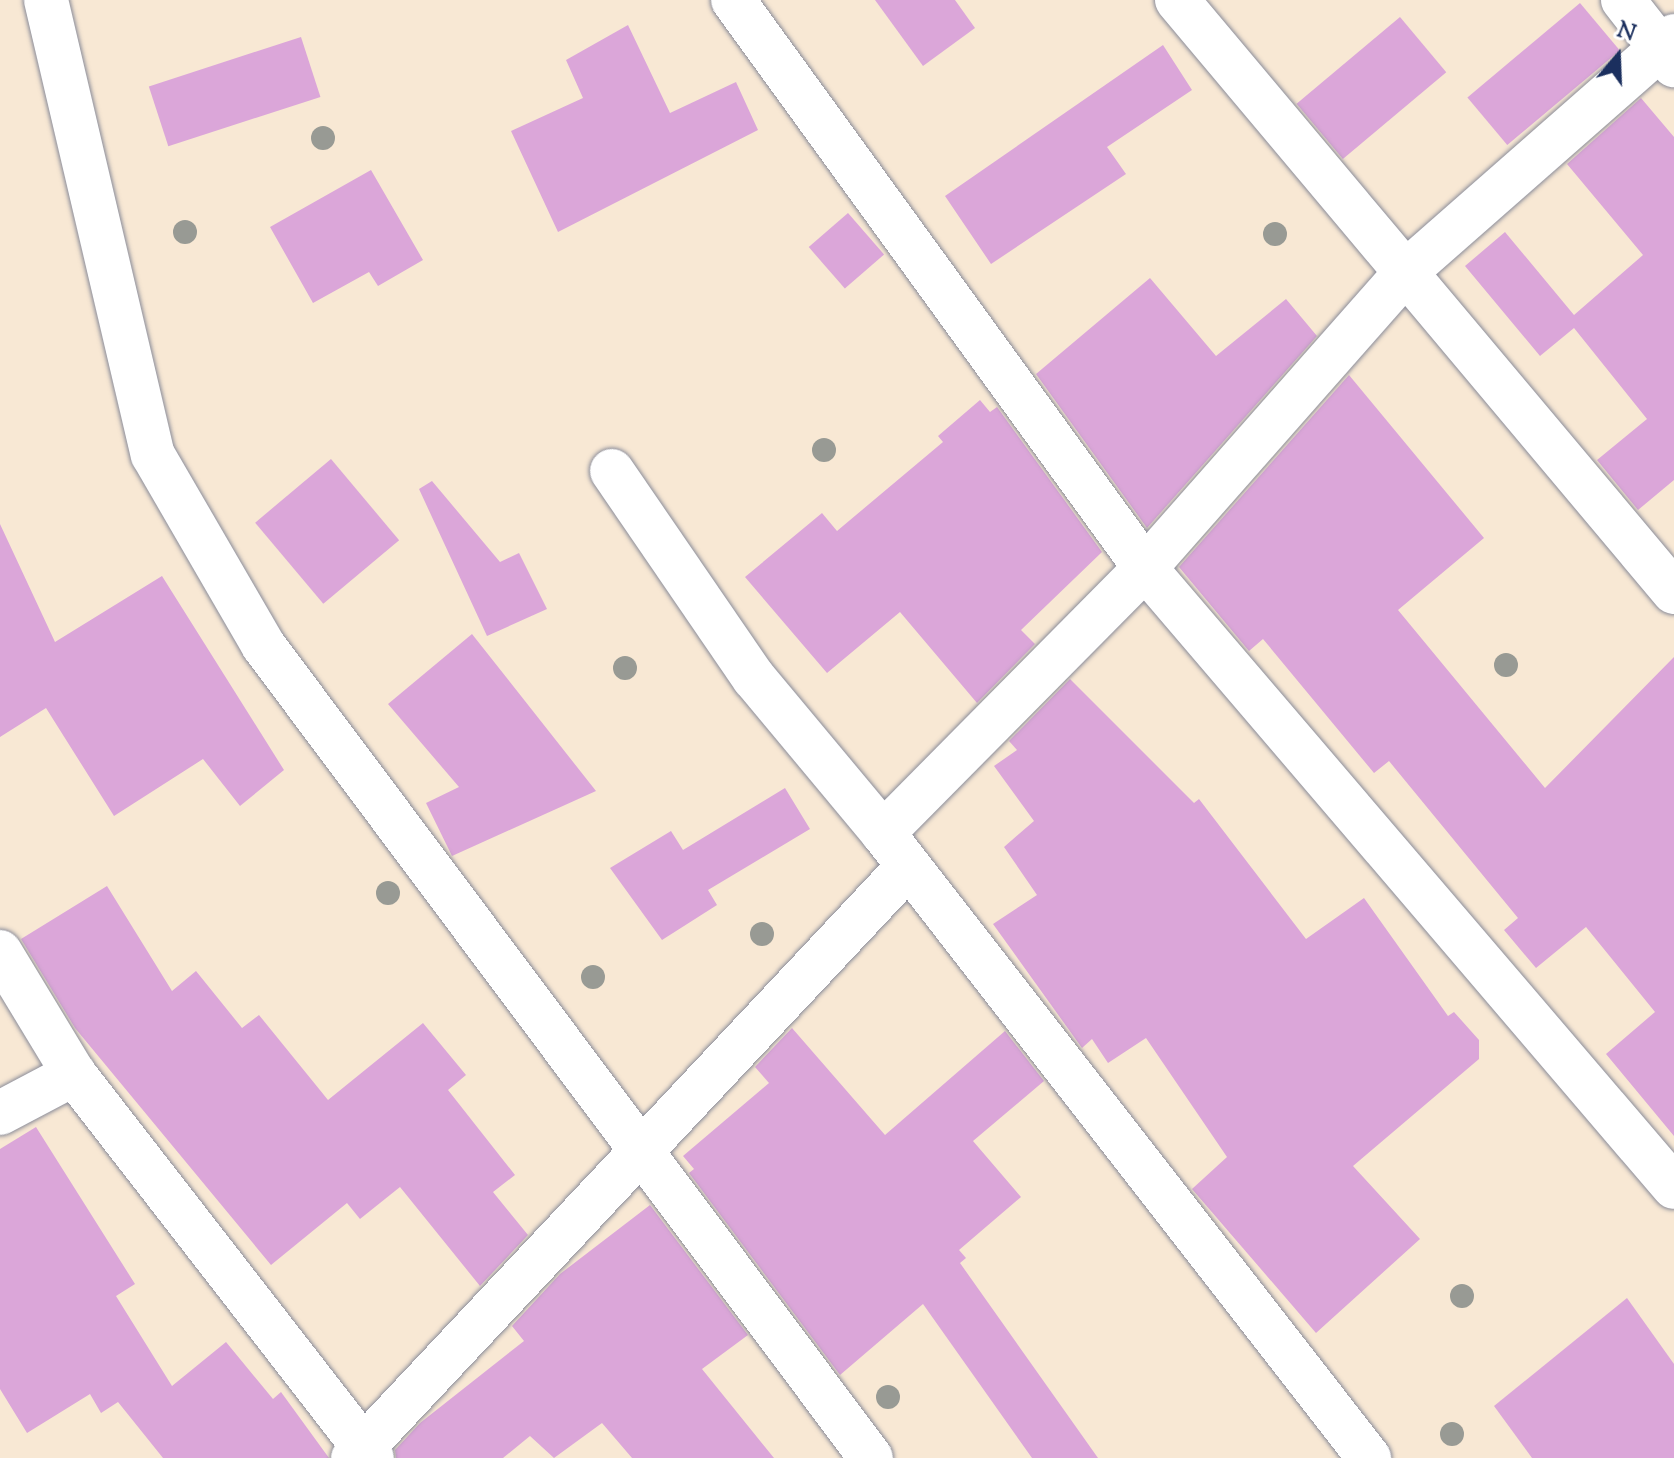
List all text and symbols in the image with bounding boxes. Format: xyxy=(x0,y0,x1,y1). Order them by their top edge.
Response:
text: N xyxy=(1612,15,1639,51)
north arrow xyxy=(1578,16,1658,96)

